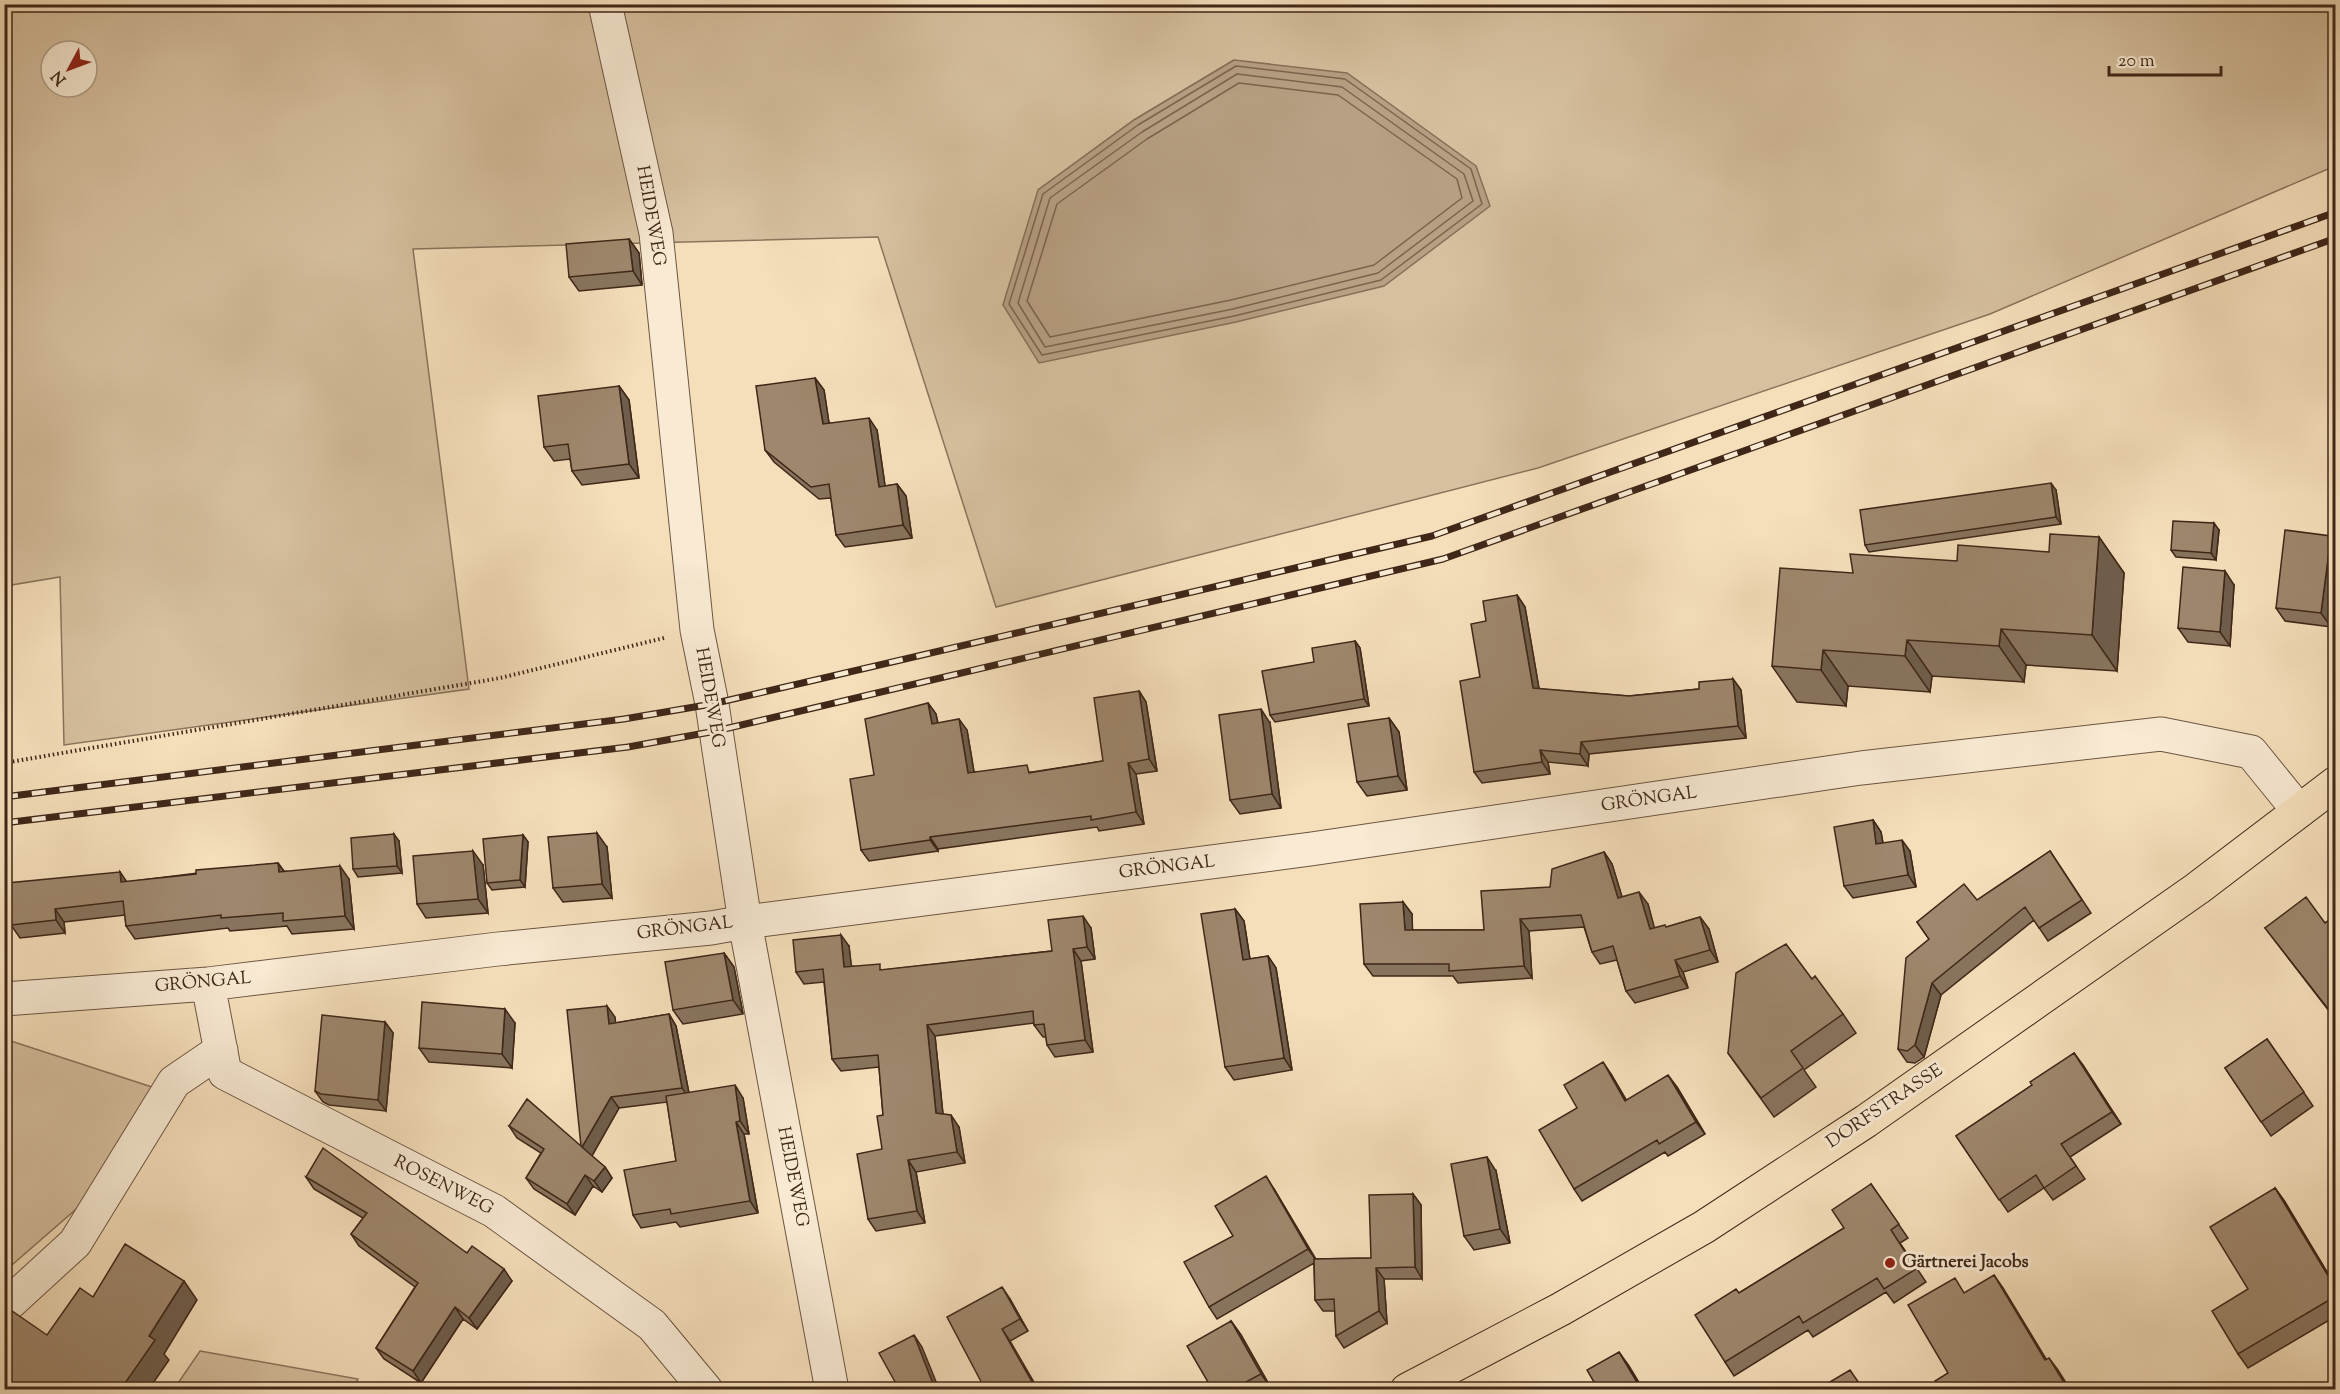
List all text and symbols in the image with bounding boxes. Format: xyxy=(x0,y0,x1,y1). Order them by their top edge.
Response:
north arrow xyxy=(39,39,99,99)
scale bar xyxy=(2109,39,2222,77)
text: 20 m xyxy=(2118,49,2155,75)
text: N xyxy=(47,65,72,90)
street label: HEIDEWEG xyxy=(628,164,672,269)
street label: HEIDEWEG xyxy=(687,646,731,751)
street label: GRÖNGAL xyxy=(1599,780,1699,820)
street label: GRÖNGAL xyxy=(1117,849,1217,887)
street label: GRÖNGAL xyxy=(635,910,735,948)
street label: GRÖNGAL xyxy=(154,966,252,1000)
street label: DORFSTRASSE xyxy=(1822,1058,1949,1156)
street label: HEIDEWEG xyxy=(770,1125,815,1230)
street label: ROSENWEG xyxy=(388,1150,498,1223)
place label: Gärtnerei Jacobs xyxy=(1902,1250,2029,1276)
marker: Gärtnerei Jacobs xyxy=(1883,1256,1897,1270)

